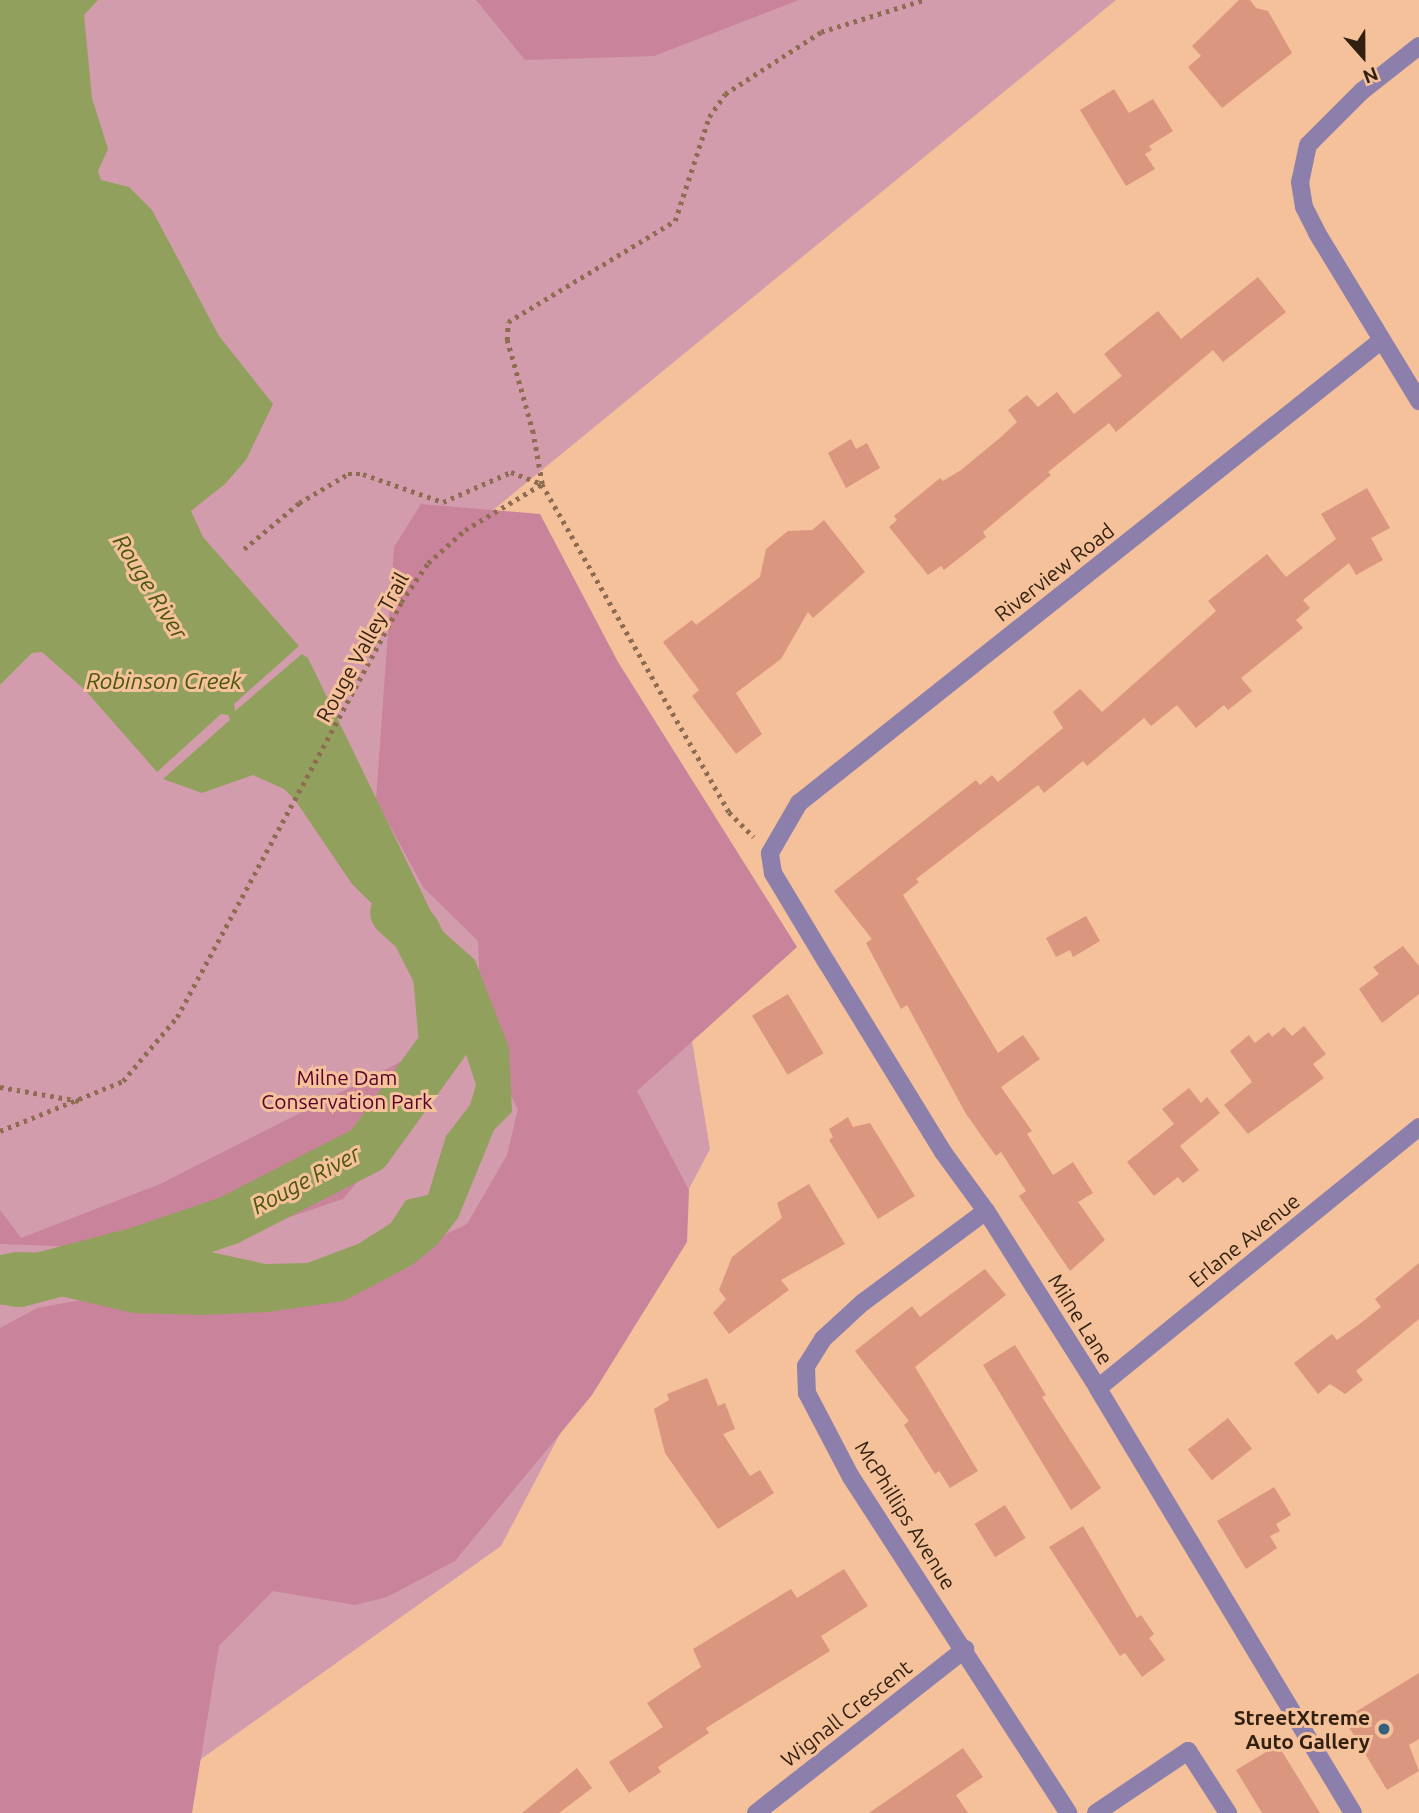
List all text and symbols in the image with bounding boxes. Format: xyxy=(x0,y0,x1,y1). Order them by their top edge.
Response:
north arrow xyxy=(1328,21,1398,91)
text: N xyxy=(1360,63,1381,88)
street label: Riverview Road xyxy=(989,517,1119,627)
water label: Rouge River xyxy=(107,529,193,645)
street label: Rouge Valley Trail xyxy=(310,568,414,726)
water label: Robinson Creek xyxy=(86,667,242,695)
park label: Milne Dam Conservation Park xyxy=(261,1064,433,1114)
water label: Rouge River xyxy=(247,1140,365,1220)
street label: Erlane Avenue xyxy=(1184,1188,1304,1292)
street label: Milne Lane xyxy=(1043,1269,1119,1369)
street label: McPhillips Avenue xyxy=(850,1436,962,1594)
street label: Wignall Crescent xyxy=(776,1654,916,1772)
place label: StreetXtreme Auto Gallery xyxy=(1234,1704,1370,1754)
marker: StreetXtreme Auto Gallery xyxy=(1376,1721,1392,1737)

